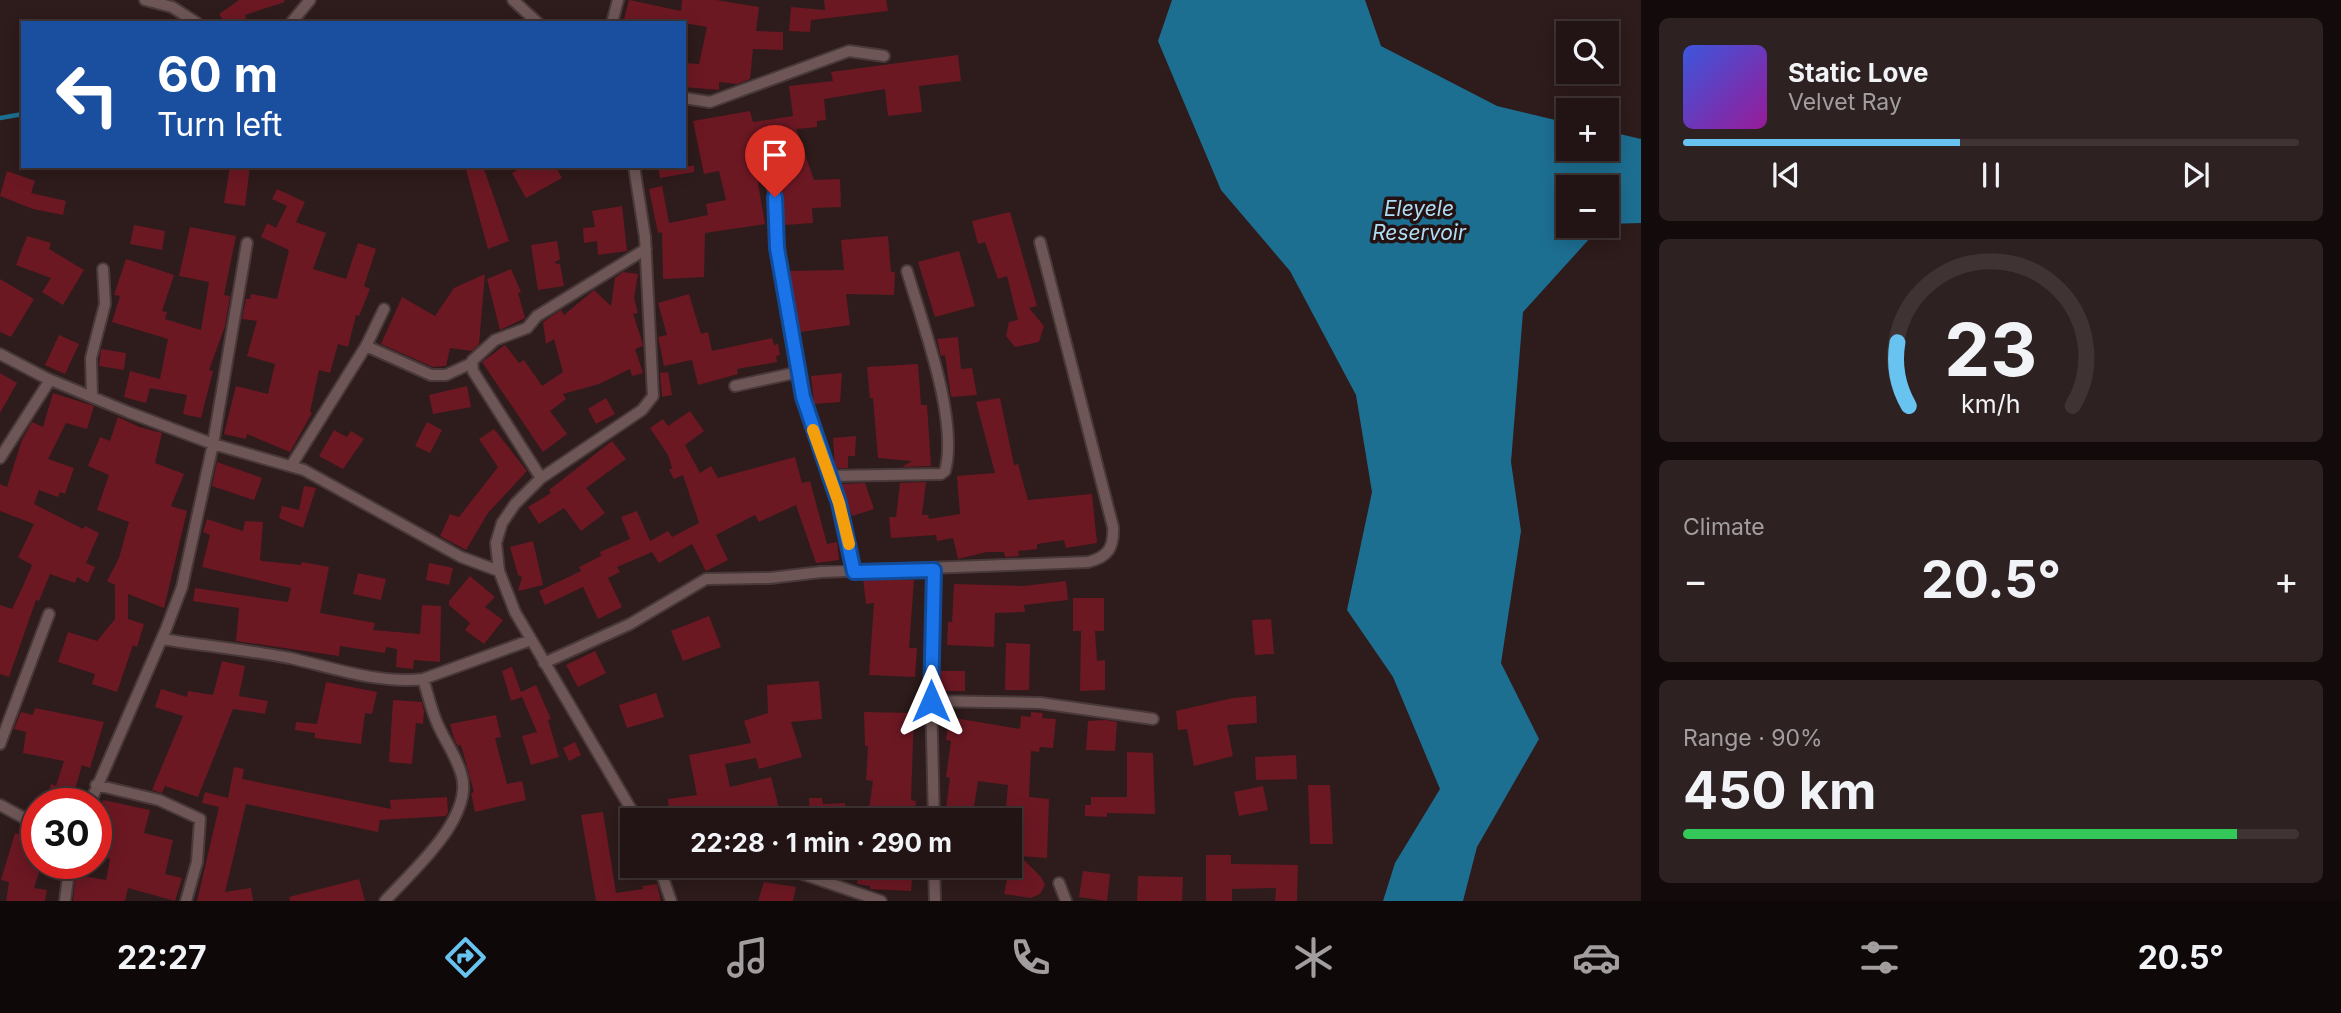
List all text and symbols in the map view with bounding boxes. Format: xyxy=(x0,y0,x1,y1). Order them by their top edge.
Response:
map controls xyxy=(1556,21,1619,238)
button: search xyxy=(1556,21,1619,84)
text: 60 m xyxy=(157,45,278,104)
icon: left xyxy=(42,49,133,140)
text: Static Love xyxy=(1788,57,1929,88)
text: Velvet Ray xyxy=(1788,88,1902,116)
button: + xyxy=(1556,98,1619,161)
text: Turn left xyxy=(157,105,282,144)
pin xyxy=(745,125,805,197)
icon: arrive xyxy=(756,136,794,174)
icon: previous xyxy=(1767,156,1805,194)
icon: pause xyxy=(1972,156,2010,194)
icon: next xyxy=(2177,156,2215,194)
button: − xyxy=(1556,175,1619,238)
water label: Eleyele Reservoir xyxy=(1372,196,1467,245)
text: 23 xyxy=(1945,306,2037,395)
text: km/h xyxy=(1961,389,2021,419)
text: Climate xyxy=(1683,513,1765,541)
text: 20.5° xyxy=(1921,548,2061,611)
text: − xyxy=(1683,557,1708,603)
text: + xyxy=(2274,557,2299,603)
position arrow xyxy=(894,664,968,738)
text: Range · 90% xyxy=(1683,724,1823,752)
text: 450 km xyxy=(1683,759,1876,822)
speed limit sign: 30 xyxy=(21,788,112,879)
text: 22:28 · 1 min · 290 m xyxy=(690,827,952,858)
icon: directions xyxy=(441,933,490,982)
icon: music xyxy=(723,933,772,982)
icon: phone xyxy=(1006,933,1055,982)
icon: climate xyxy=(1289,933,1338,982)
icon: car xyxy=(1572,933,1621,982)
icon: filters xyxy=(1855,933,1904,982)
text: 22:27 xyxy=(117,938,207,977)
text: 20.5° xyxy=(2138,938,2224,977)

